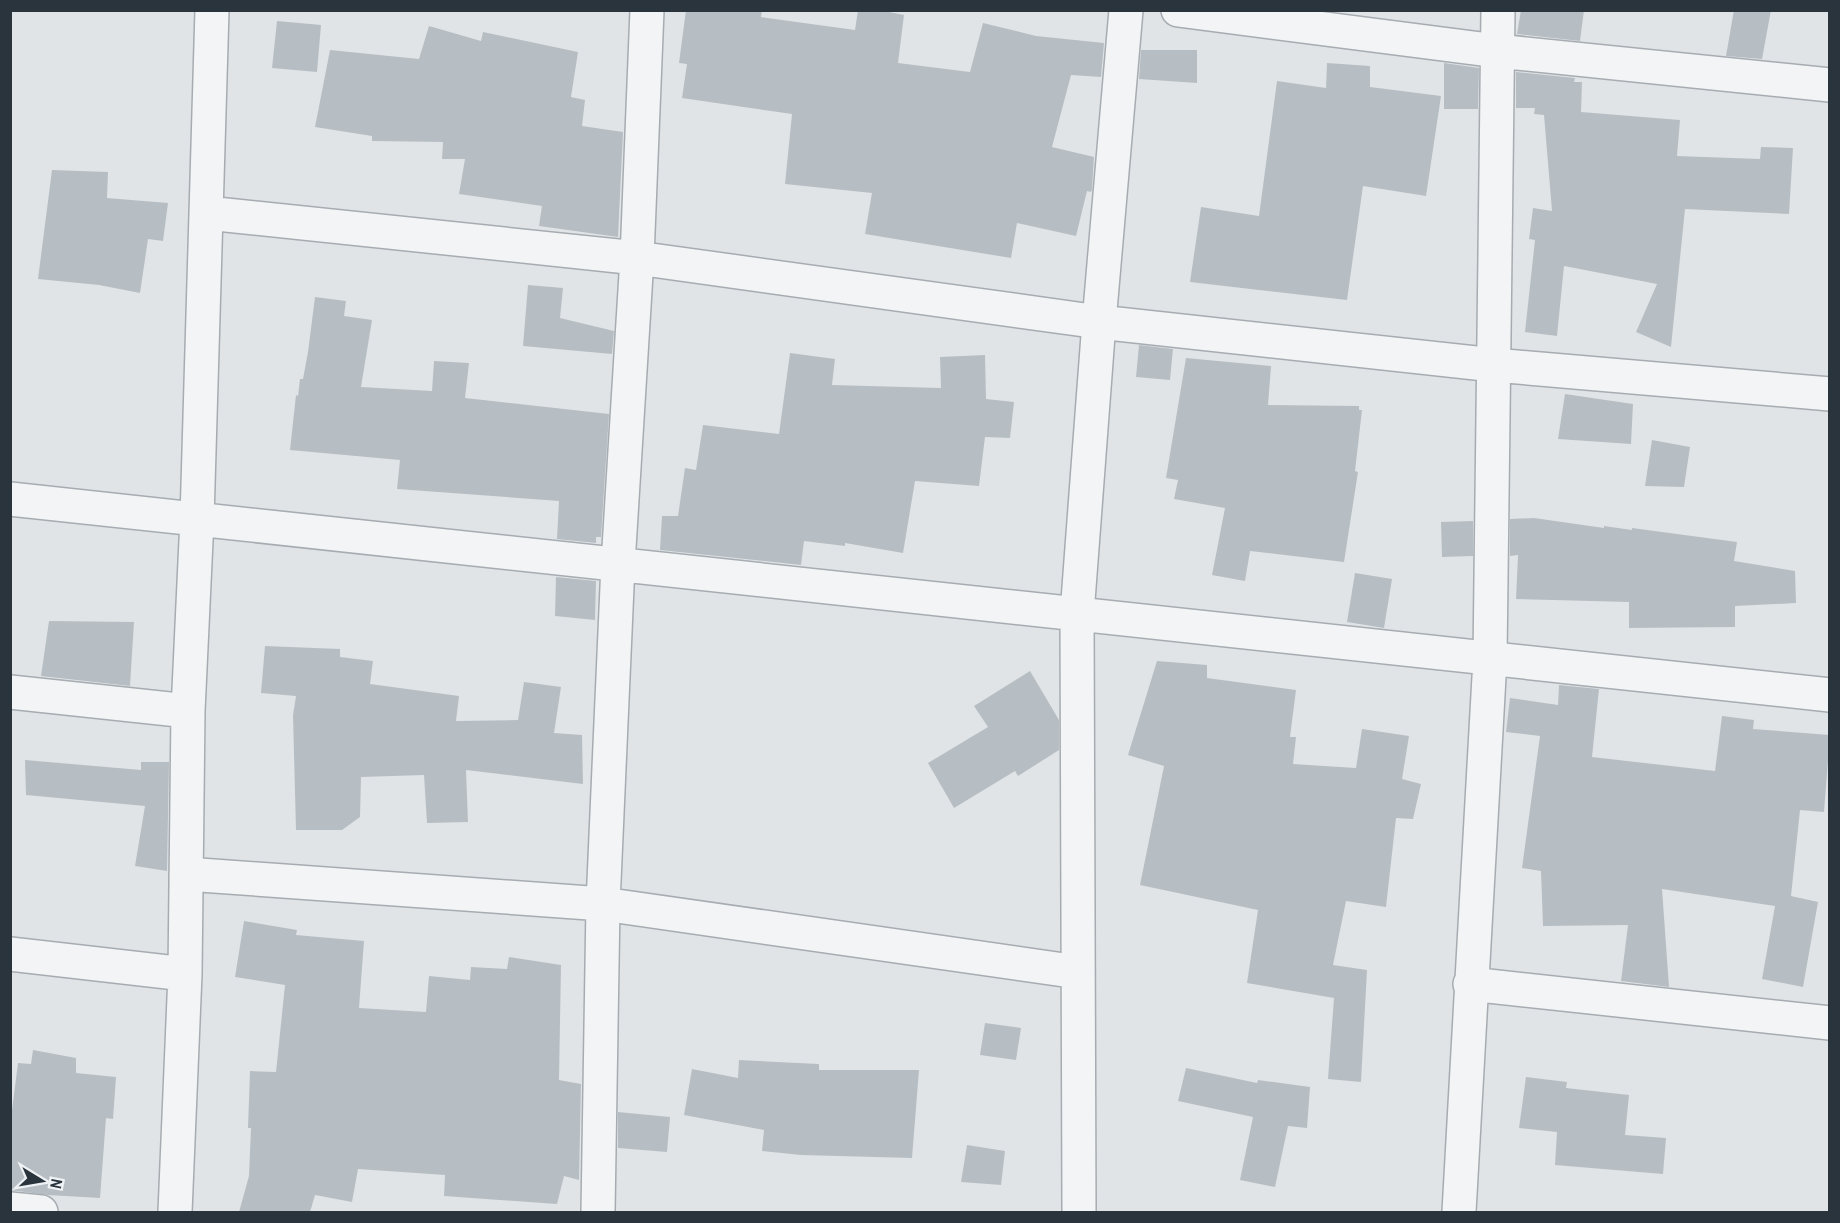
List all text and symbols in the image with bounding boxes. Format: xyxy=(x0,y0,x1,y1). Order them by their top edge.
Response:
north arrow xyxy=(12,1151,72,1211)
text: N xyxy=(45,1177,68,1191)

